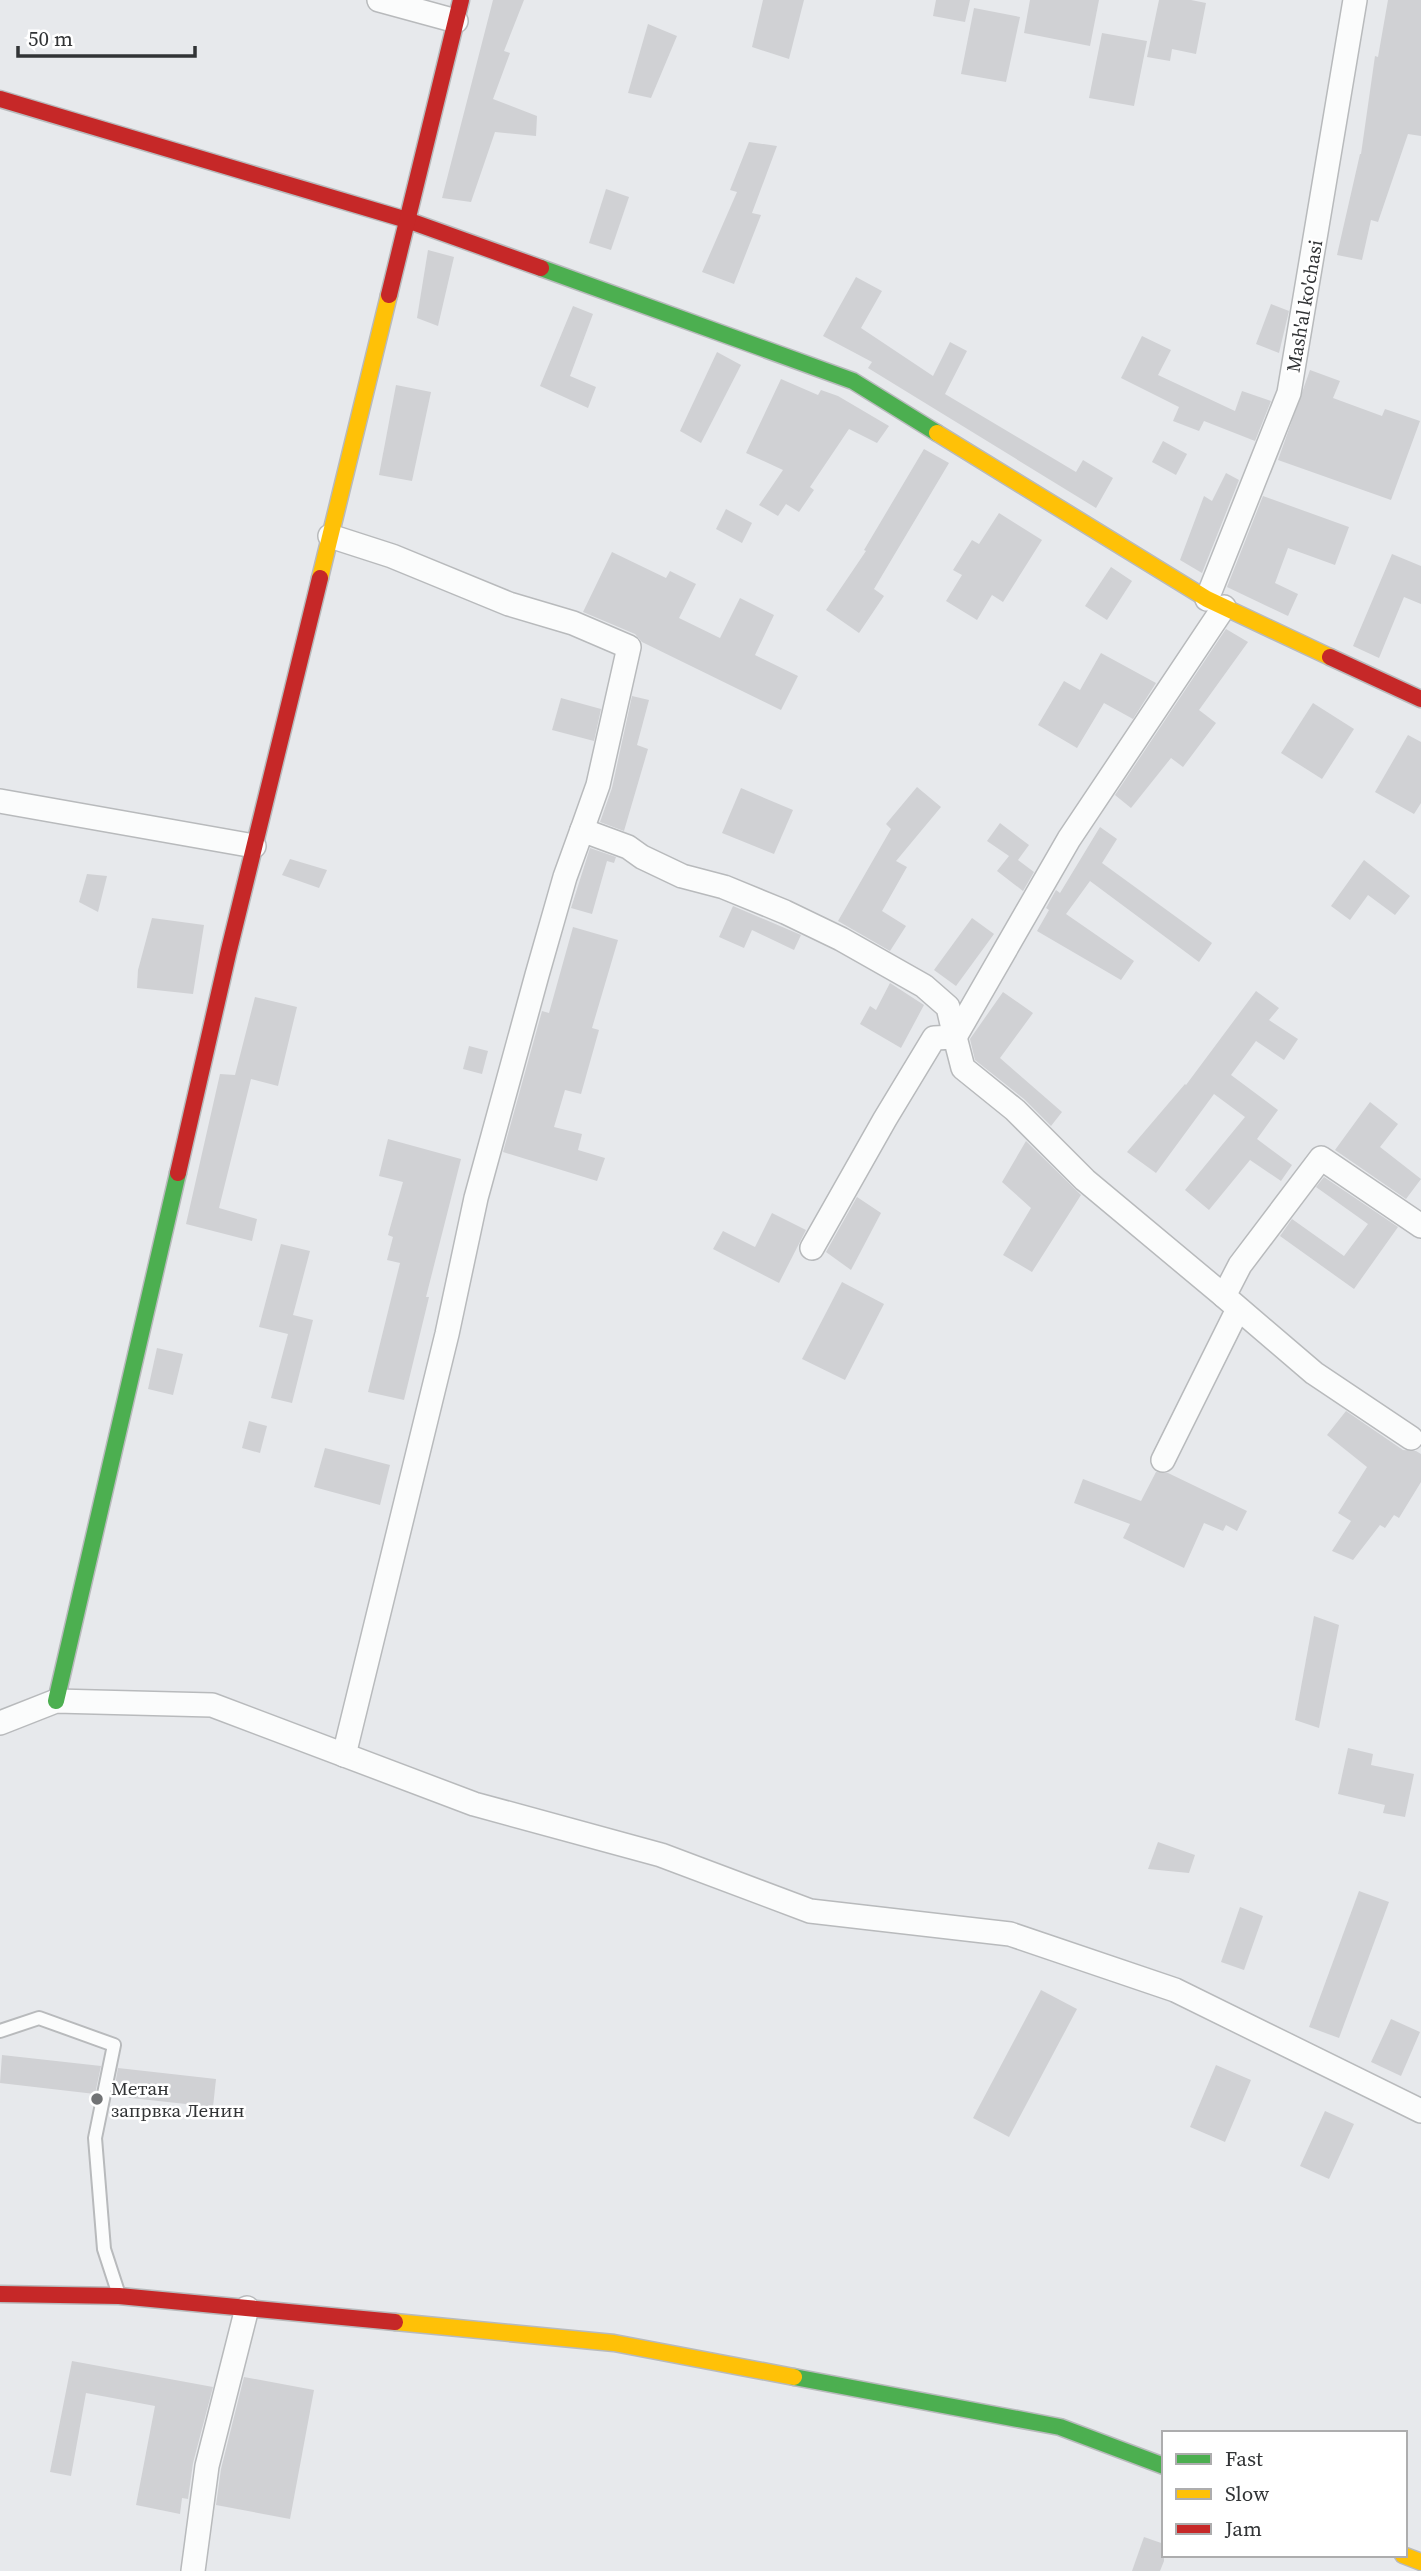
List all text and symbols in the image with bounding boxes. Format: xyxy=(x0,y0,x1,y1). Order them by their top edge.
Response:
scale bar xyxy=(18,14,194,58)
text: 50 m xyxy=(28,24,73,53)
street label: Mash'al ko'chasi xyxy=(1280,237,1328,374)
place label: Метан запрвка Ленин xyxy=(111,2075,244,2123)
marker: Метан запрвка Ленин xyxy=(89,2091,105,2107)
legend xyxy=(1162,2431,1407,2557)
text: Fast xyxy=(1225,2444,1263,2473)
text: Slow xyxy=(1225,2479,1269,2508)
text: Jam xyxy=(1224,2514,1262,2543)

